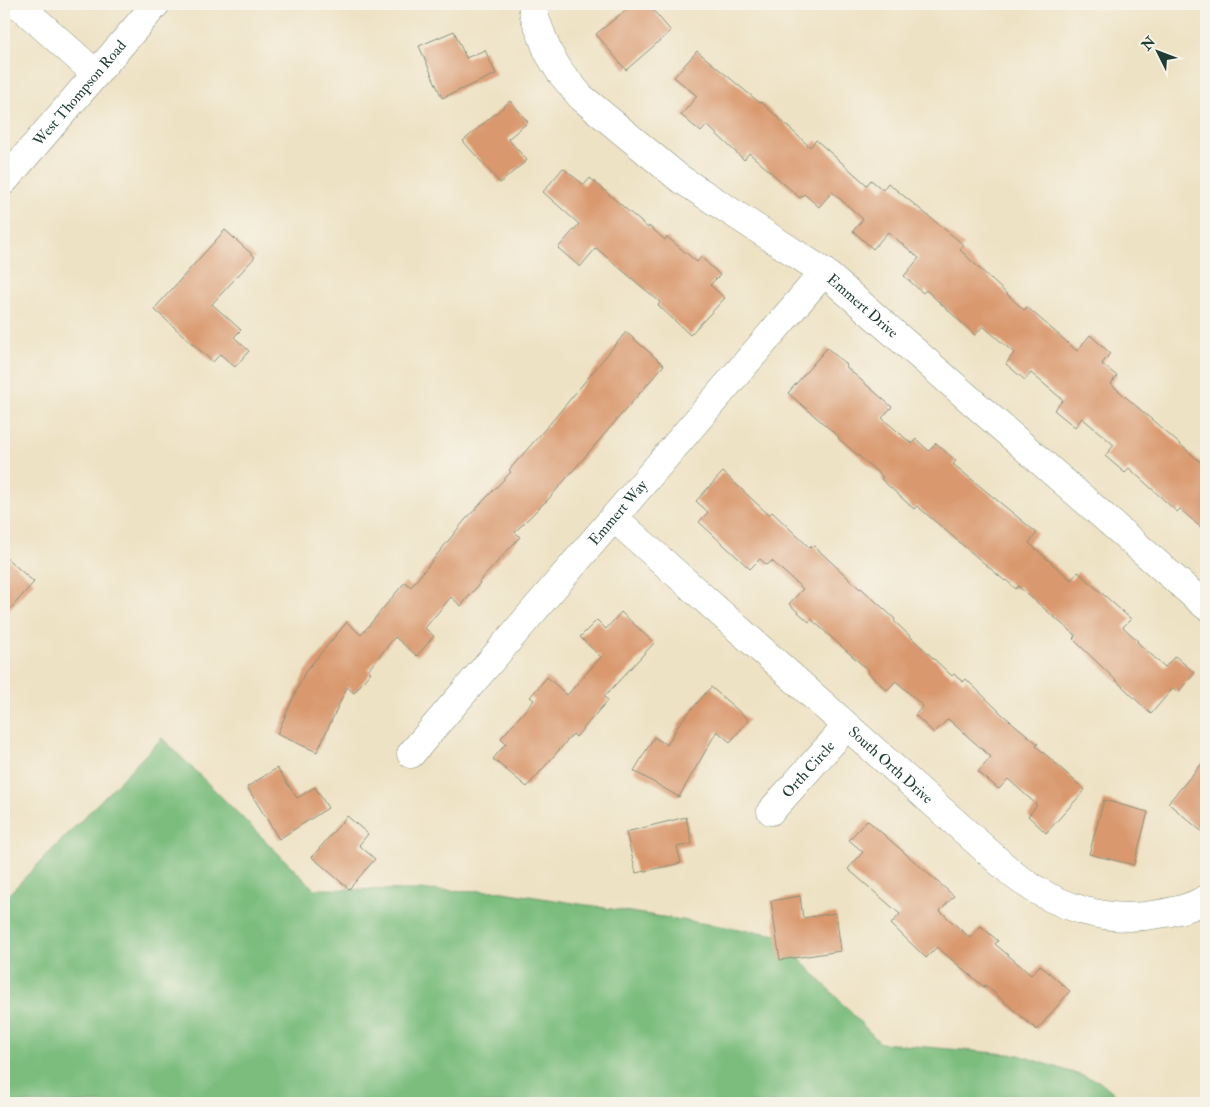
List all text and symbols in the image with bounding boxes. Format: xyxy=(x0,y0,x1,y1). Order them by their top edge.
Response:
north arrow xyxy=(1132,28,1182,78)
text: N xyxy=(1138,33,1160,55)
street label: West Thompson Road xyxy=(29,36,131,151)
street label: Emmert Drive xyxy=(823,270,902,342)
street label: Emmert Way xyxy=(585,476,652,550)
street label: South Orth Drive xyxy=(844,723,937,808)
street label: Orth Circle xyxy=(778,737,839,802)

